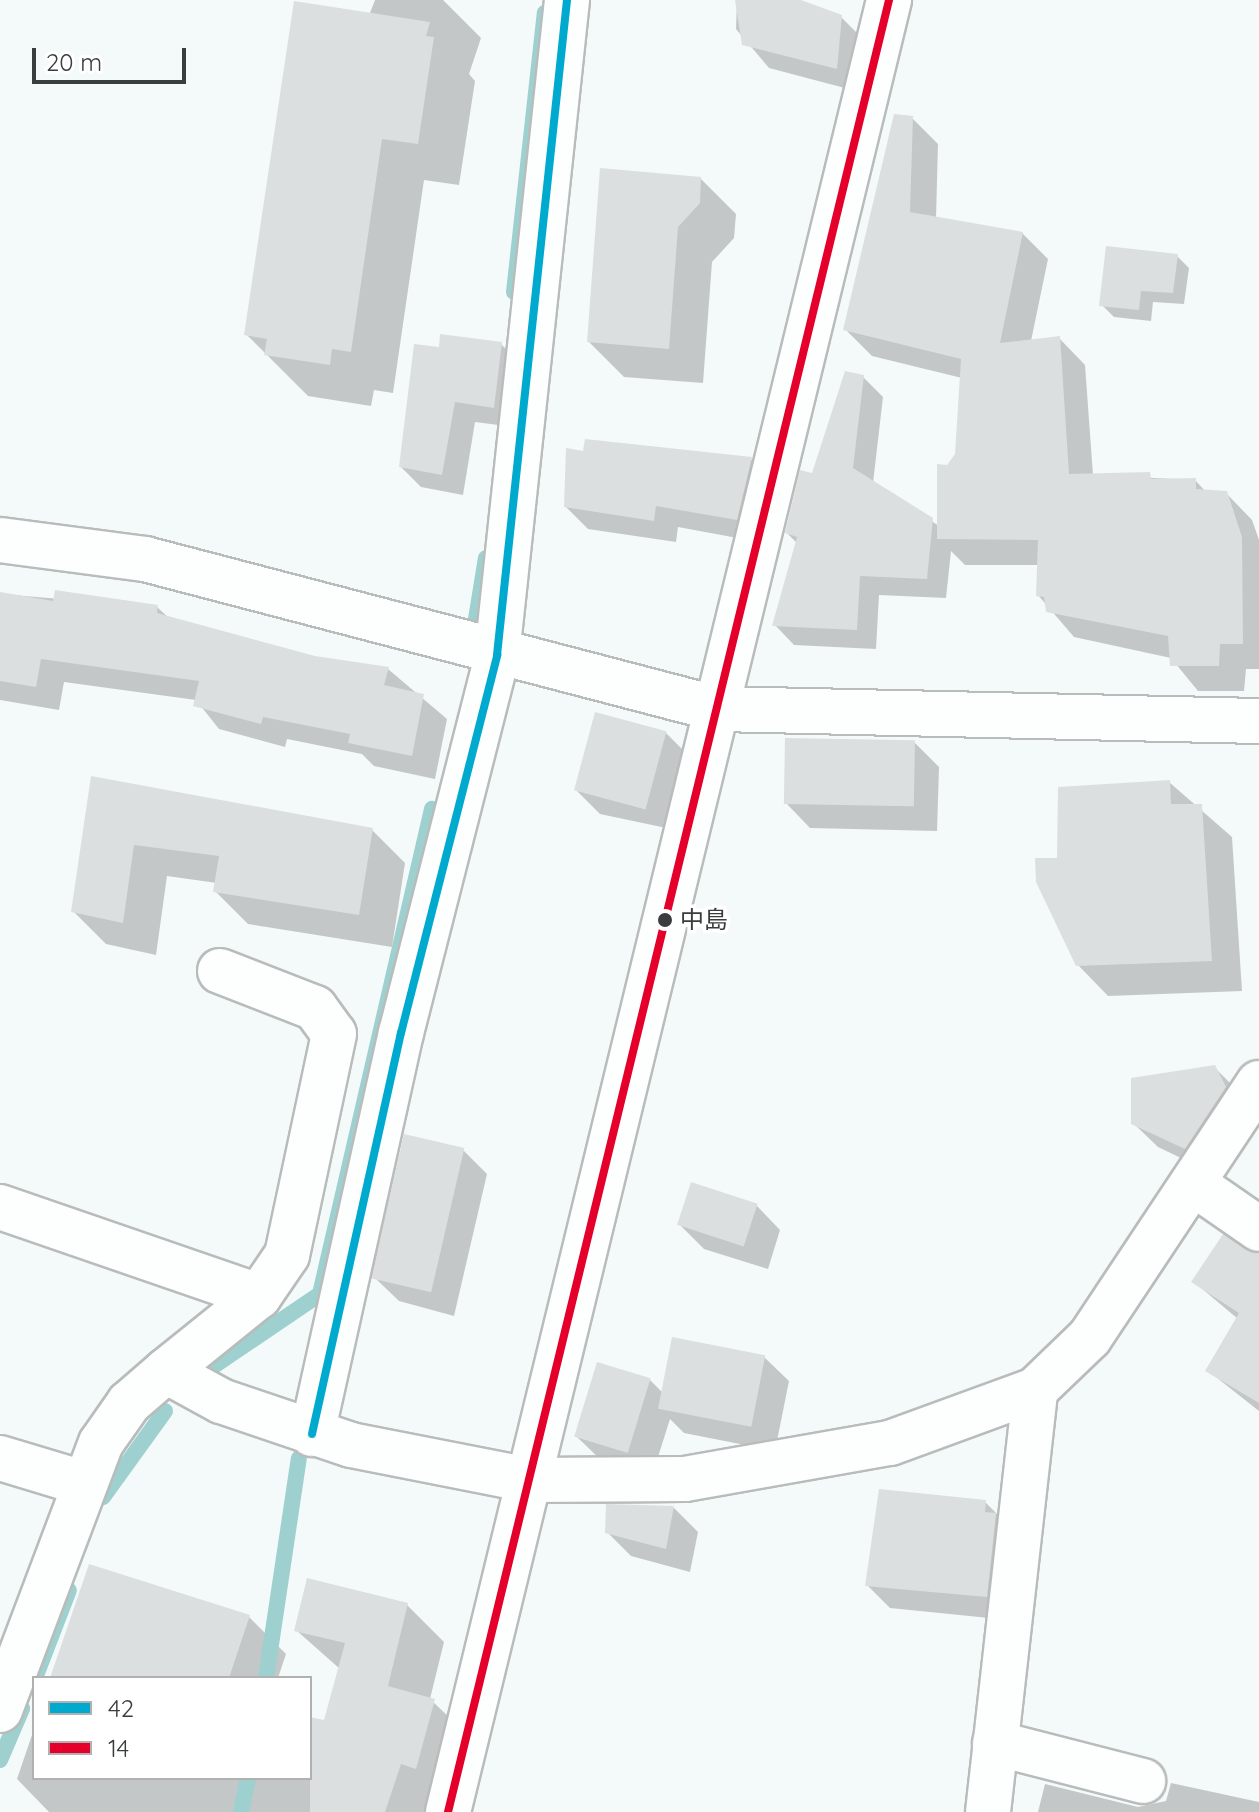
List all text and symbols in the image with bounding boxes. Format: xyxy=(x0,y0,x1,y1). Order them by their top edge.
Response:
scale bar xyxy=(36,32,190,82)
text: 20 m xyxy=(46,47,102,77)
place label: 中島 xyxy=(680,906,728,934)
marker: 中島 xyxy=(657,912,673,928)
legend xyxy=(32,1676,312,1780)
text: 42 xyxy=(108,1693,134,1723)
text: 14 xyxy=(108,1733,129,1763)

